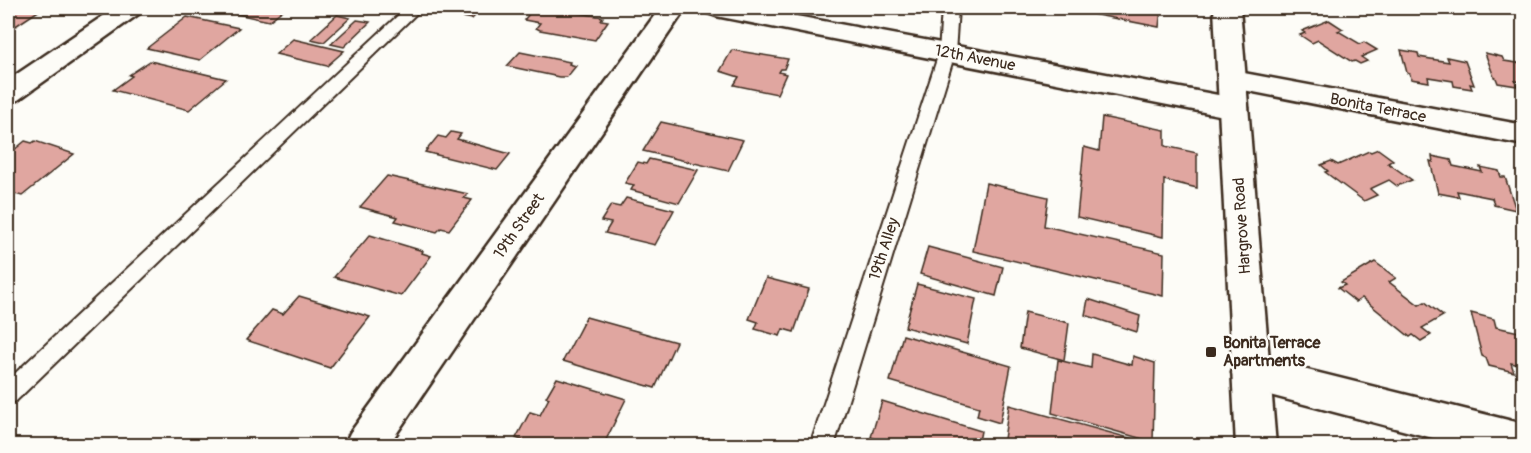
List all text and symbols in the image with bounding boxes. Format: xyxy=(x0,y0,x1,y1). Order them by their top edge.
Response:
street label: 12th Avenue xyxy=(933,40,1017,76)
street label: Bonita Terrace xyxy=(1328,89,1428,127)
street label: Hargrove Road xyxy=(1229,177,1255,275)
street label: 19th Street xyxy=(489,189,549,263)
street label: 19th Alley xyxy=(865,215,904,283)
place label: Bonita Terrace Apartments xyxy=(1223,333,1322,371)
marker: Bonita Terrace Apartments xyxy=(1204,345,1218,359)

